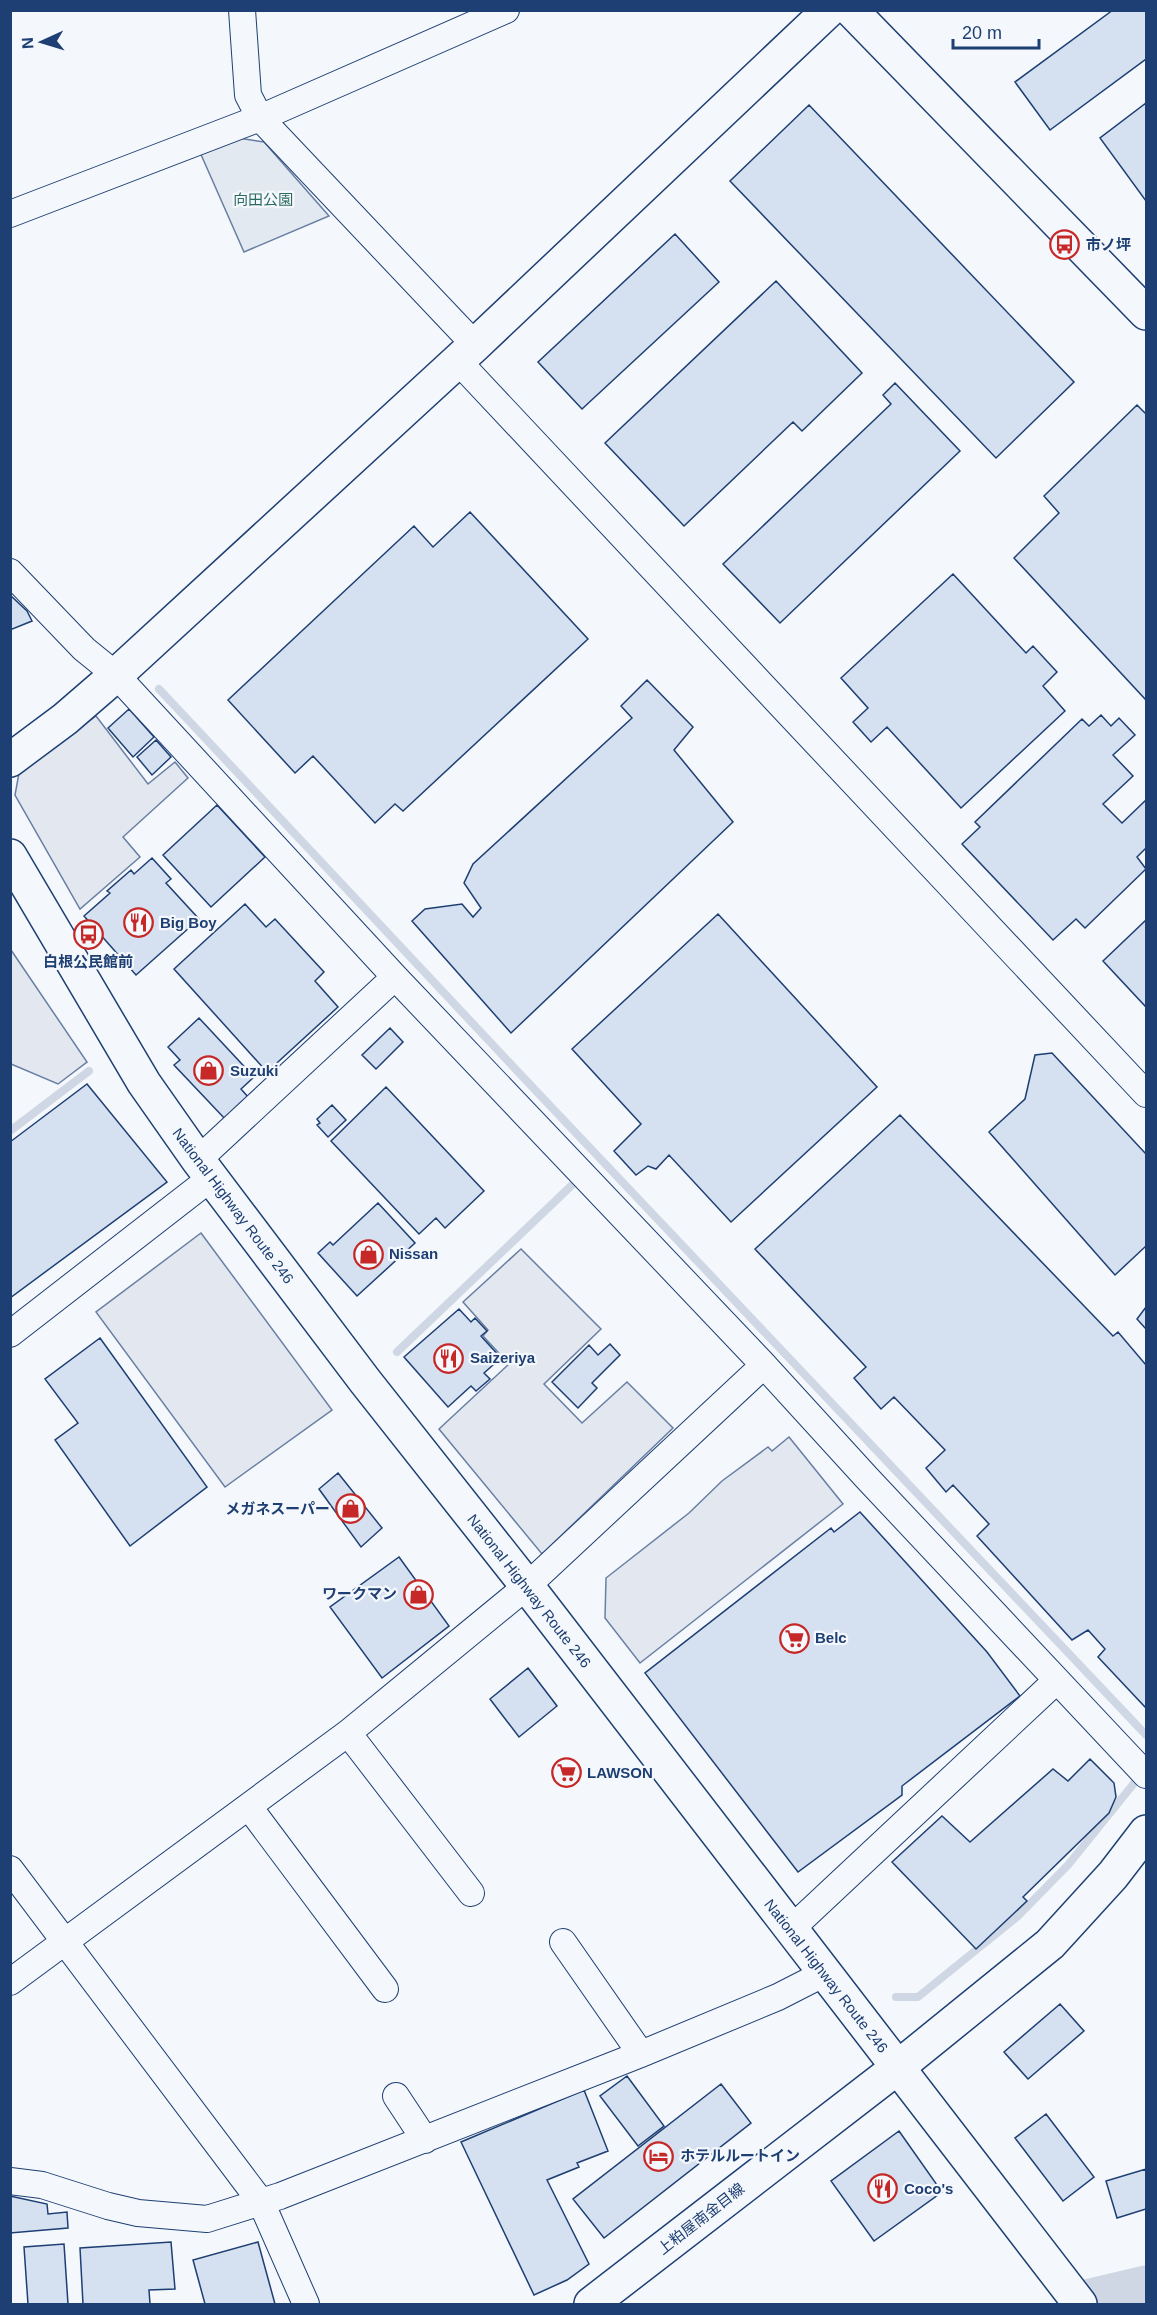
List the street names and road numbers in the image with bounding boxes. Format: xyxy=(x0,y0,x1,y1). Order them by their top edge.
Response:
street label: National Highway Route 246 xyxy=(169,1125,297,1287)
street label: National Highway Route 246 xyxy=(464,1511,595,1671)
street label: National Highway Route 246 xyxy=(761,1896,892,2056)
street label: 上粕屋南金目線 xyxy=(654,2180,747,2258)

